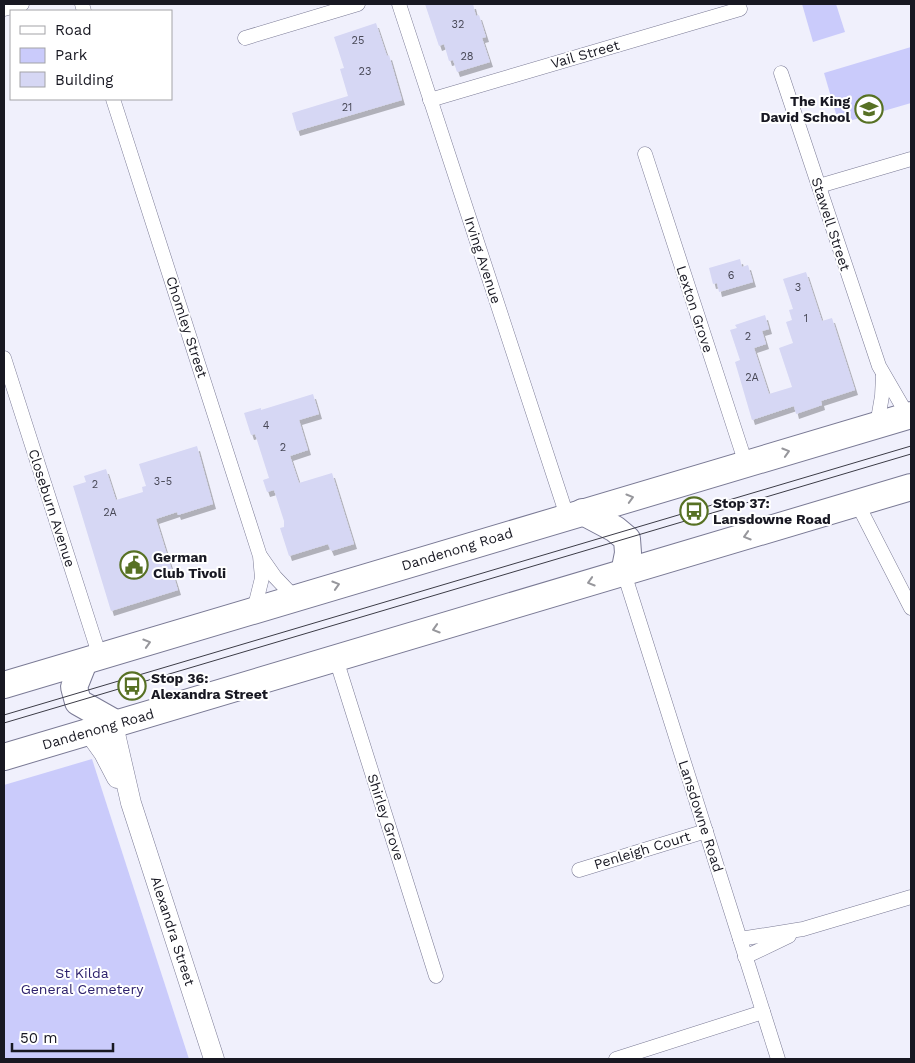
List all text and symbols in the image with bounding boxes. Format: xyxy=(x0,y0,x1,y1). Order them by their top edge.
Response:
legend xyxy=(10,10,172,100)
house number: 32 xyxy=(452,18,464,31)
text: Road xyxy=(55,21,92,39)
house number: 25 xyxy=(352,34,364,47)
street label: Vail Street xyxy=(549,37,621,71)
text: Park xyxy=(55,46,88,64)
house number: 28 xyxy=(460,50,474,63)
house number: 23 xyxy=(359,65,371,78)
text: Building xyxy=(55,71,113,89)
place label: The King David School xyxy=(761,93,850,125)
school or university icon: The King David School xyxy=(854,94,884,124)
house number: 21 xyxy=(342,101,352,114)
street label: Stawell Street xyxy=(808,175,854,273)
street label: Irving Avenue xyxy=(461,214,505,306)
street label: Lexton Grove xyxy=(673,263,717,355)
house number: 6 xyxy=(728,269,735,282)
street label: Chomley Street xyxy=(163,274,211,380)
house number: 3 xyxy=(795,281,801,294)
house number: 1 xyxy=(804,312,808,325)
house number: 2 xyxy=(745,330,751,343)
house number: 2A xyxy=(745,371,759,384)
house number: 4 xyxy=(263,419,270,432)
house number: 2 xyxy=(280,441,286,454)
street label: Closeburn Avenue xyxy=(25,447,79,569)
one-way arrow xyxy=(781,447,790,457)
house number: 3-5 xyxy=(154,475,172,488)
house number: 2 xyxy=(92,478,98,491)
one-way arrow xyxy=(625,493,634,503)
place label: Stop 37: Lansdowne Road xyxy=(713,495,831,527)
bus stop icon: Stop 37: Lansdowne Road xyxy=(679,496,709,526)
house number: 2A xyxy=(103,506,117,519)
street label: Dandenong Road xyxy=(399,524,515,574)
one-way arrow xyxy=(743,530,752,540)
place label: German Club Tivoli xyxy=(153,549,226,581)
public building icon: German Club Tivoli xyxy=(119,550,149,580)
one-way arrow xyxy=(588,577,596,587)
one-way arrow xyxy=(331,581,339,591)
one-way arrow xyxy=(432,623,440,633)
one-way arrow xyxy=(142,638,150,648)
place label: Stop 36: Alexandra Street xyxy=(151,670,268,702)
bus stop icon: Stop 36: Alexandra Street xyxy=(117,671,147,701)
street label: Dandenong Road xyxy=(40,705,156,753)
street label: Lansdowne Road xyxy=(675,758,727,874)
street label: Shirley Grove xyxy=(364,772,408,862)
street label: Penleigh Court xyxy=(592,828,692,872)
street label: Alexandra Street xyxy=(148,874,198,988)
park label: St Kilda General Cemetery xyxy=(21,965,144,997)
scale bar xyxy=(12,1020,114,1052)
text: 50 m xyxy=(20,1029,57,1047)

